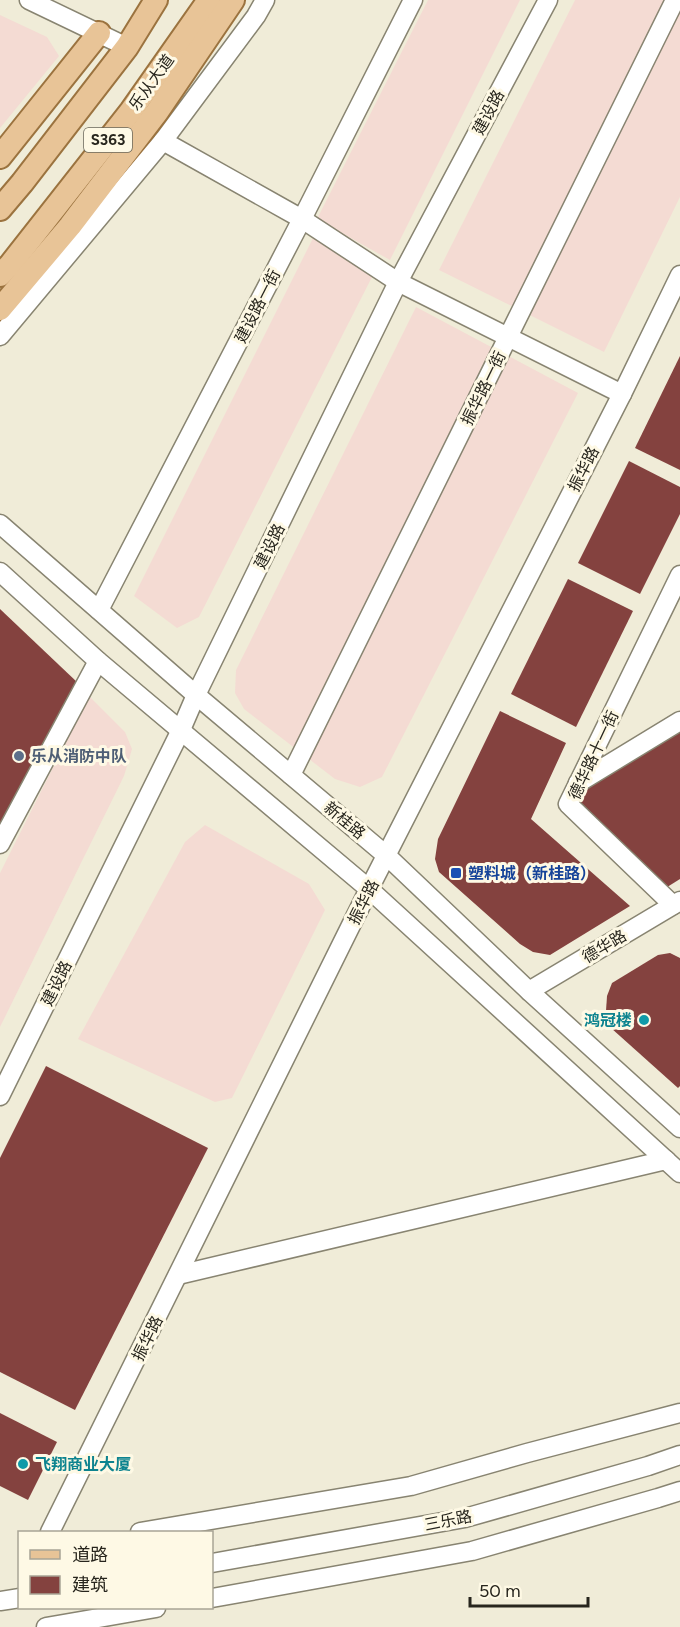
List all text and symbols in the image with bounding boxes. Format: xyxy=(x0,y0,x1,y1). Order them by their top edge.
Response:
street label: 乐从大道 xyxy=(125,51,178,114)
street label: 建设路 xyxy=(469,87,508,138)
road number: S363 xyxy=(84,128,132,152)
street label: 建设路一街 xyxy=(231,266,284,346)
street label: 振华路一街 xyxy=(457,348,510,428)
street label: 振华路 xyxy=(564,444,603,495)
street label: 建设路 xyxy=(250,520,289,572)
street label: 德华路十一街 xyxy=(565,708,622,803)
place label: 乐从消防中队 xyxy=(31,747,127,766)
marker: 乐从消防中队 xyxy=(12,749,26,763)
street label: 新桂路 xyxy=(320,798,369,843)
place label: 塑料城（新桂路） xyxy=(468,864,596,883)
marker: 塑料城（新桂路） xyxy=(449,866,463,880)
street label: 振华路 xyxy=(344,877,383,928)
street label: 德华路 xyxy=(579,926,630,967)
street label: 建设路 xyxy=(37,957,76,1009)
place label: 鸿冠楼 xyxy=(584,1011,632,1030)
marker: 鸿冠楼 xyxy=(637,1013,651,1027)
street label: 振华路 xyxy=(128,1312,167,1364)
place label: 飞翔商业大厦 xyxy=(35,1455,131,1474)
marker: 飞翔商业大厦 xyxy=(16,1457,30,1471)
street label: 三乐路 xyxy=(423,1507,473,1534)
legend xyxy=(18,1531,213,1609)
text: 道路 xyxy=(72,1544,108,1566)
scale bar xyxy=(470,1570,588,1608)
text: 建筑 xyxy=(72,1574,108,1596)
text: 50 m xyxy=(479,1580,521,1602)

